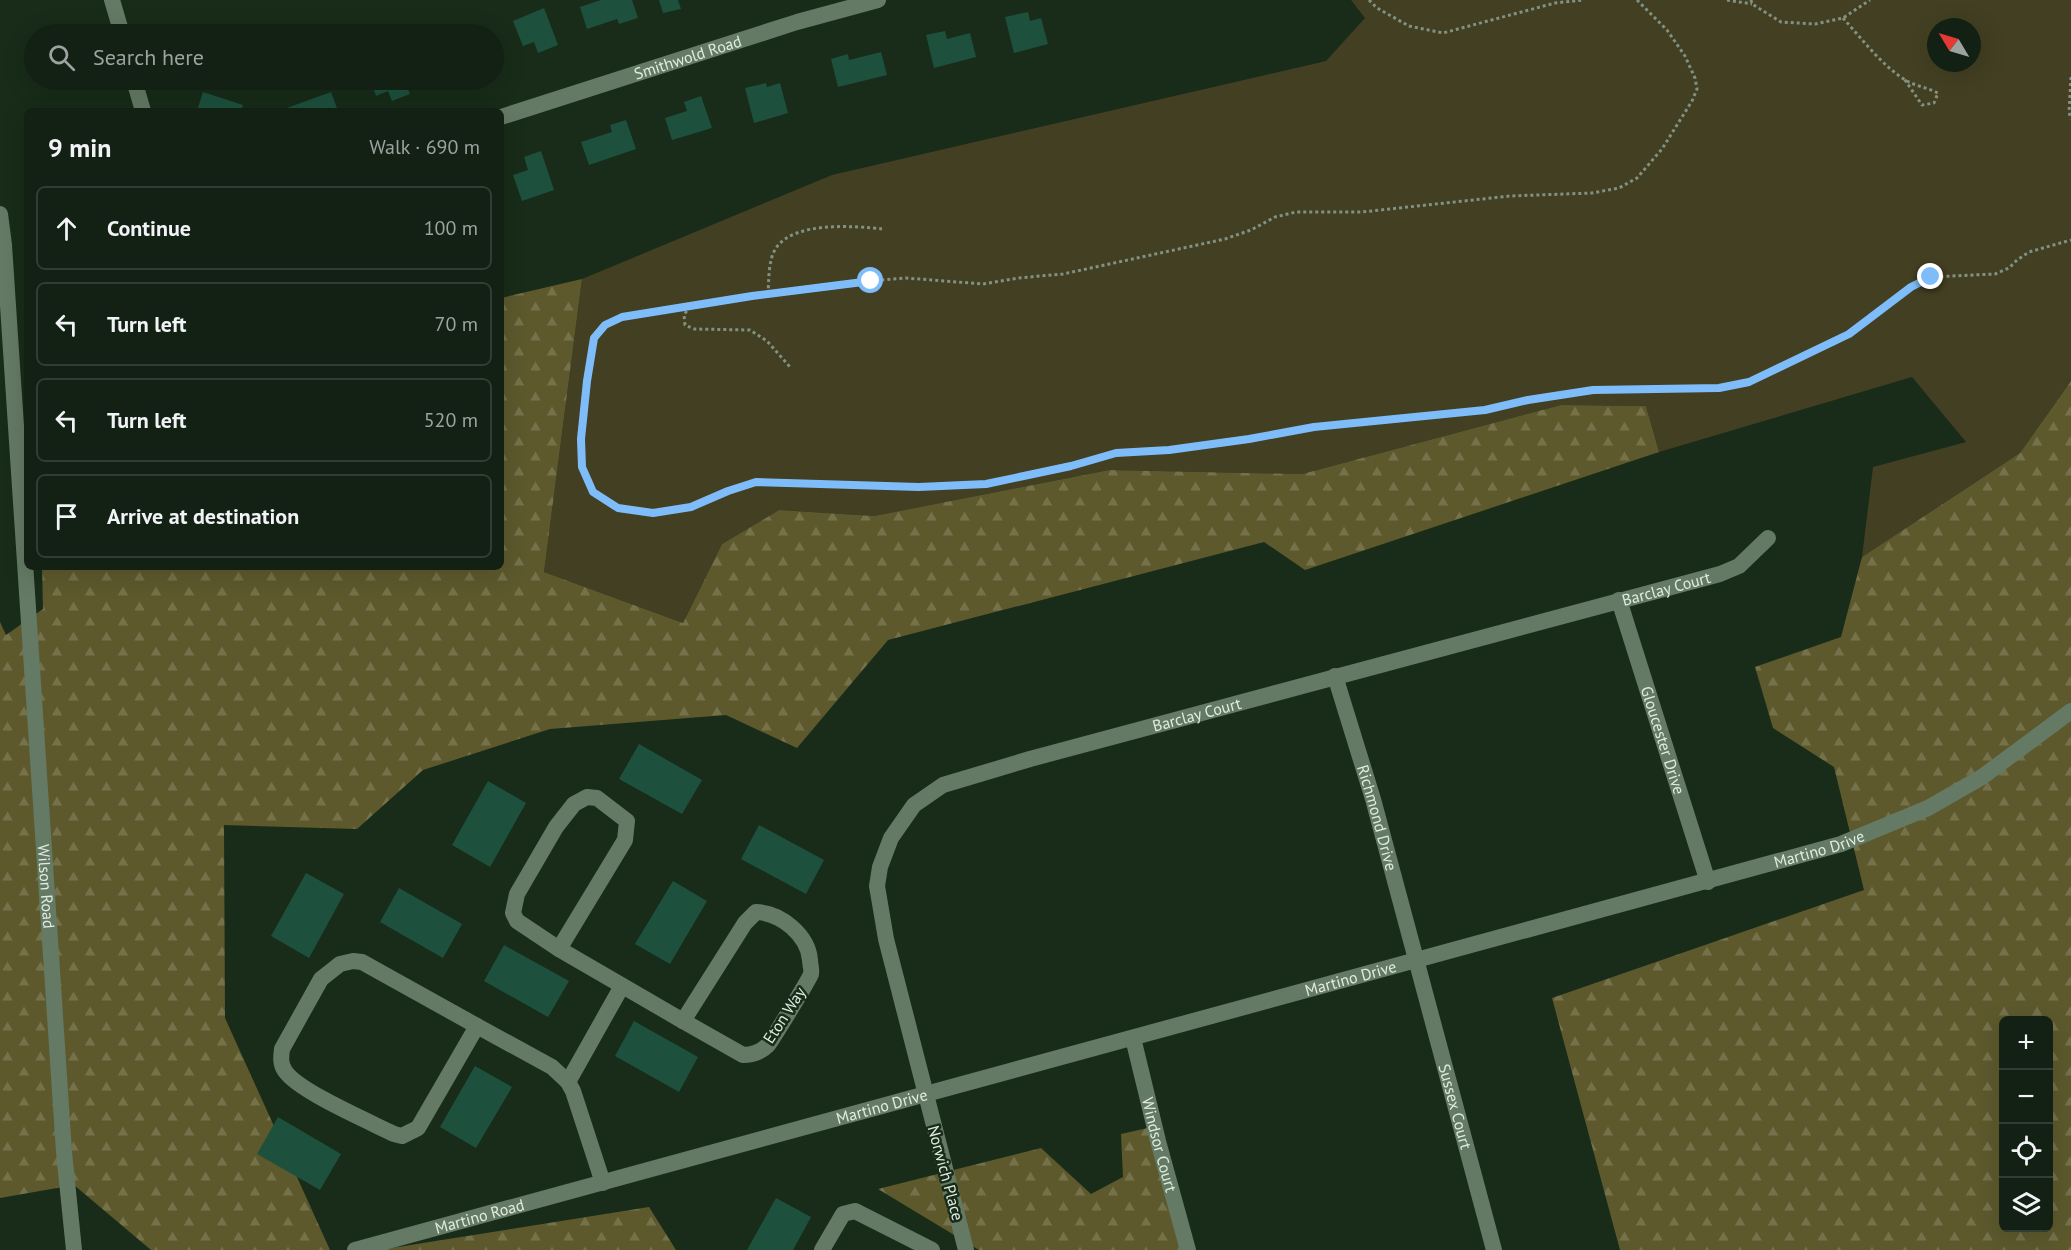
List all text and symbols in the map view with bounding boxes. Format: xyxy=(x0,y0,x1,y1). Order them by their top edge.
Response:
north arrow xyxy=(1927,18,1981,72)
search box xyxy=(24,24,504,90)
street label: Smithwold Road xyxy=(631,31,744,84)
icon: search xyxy=(45,41,78,74)
text: Search here xyxy=(93,43,204,71)
text: 9 min xyxy=(48,131,111,164)
text: Walk · 690 m xyxy=(369,134,480,160)
icon: ahead xyxy=(50,212,83,245)
text: Continue xyxy=(107,214,191,242)
text: 100 m xyxy=(424,215,478,241)
route end xyxy=(1917,263,1943,289)
route start xyxy=(857,267,883,293)
icon: left xyxy=(50,308,83,341)
text: Turn left xyxy=(107,310,187,338)
text: 70 m xyxy=(435,311,478,337)
icon: left xyxy=(50,404,83,437)
text: Turn left xyxy=(107,406,187,434)
text: 520 m xyxy=(424,407,478,433)
icon: arrive xyxy=(50,500,83,533)
text: Arrive at destination xyxy=(107,502,299,530)
street label: Barclay Court xyxy=(1620,567,1713,610)
street label: Gloucester Drive xyxy=(1637,684,1690,797)
street label: Barclay Court xyxy=(1150,693,1244,736)
street label: Richmond Drive xyxy=(1353,762,1402,873)
street label: Martino Drive xyxy=(1771,825,1867,872)
street label: Wilson Road xyxy=(34,844,59,929)
street label: Martino Drive xyxy=(1303,956,1398,1000)
street label: Eton Way xyxy=(758,983,810,1047)
map controls xyxy=(1999,1016,2053,1232)
button: + xyxy=(1999,1016,2053,1070)
street label: Sussex Court xyxy=(1434,1062,1477,1152)
button: − xyxy=(1999,1070,2053,1124)
street label: Martino Drive xyxy=(834,1084,930,1128)
street label: Windsor Court xyxy=(1138,1095,1182,1195)
street label: Norwich Place xyxy=(924,1123,968,1223)
button: locate xyxy=(1999,1124,2053,1178)
button: layers xyxy=(1999,1178,2053,1232)
street label: Martino Road xyxy=(433,1194,526,1238)

